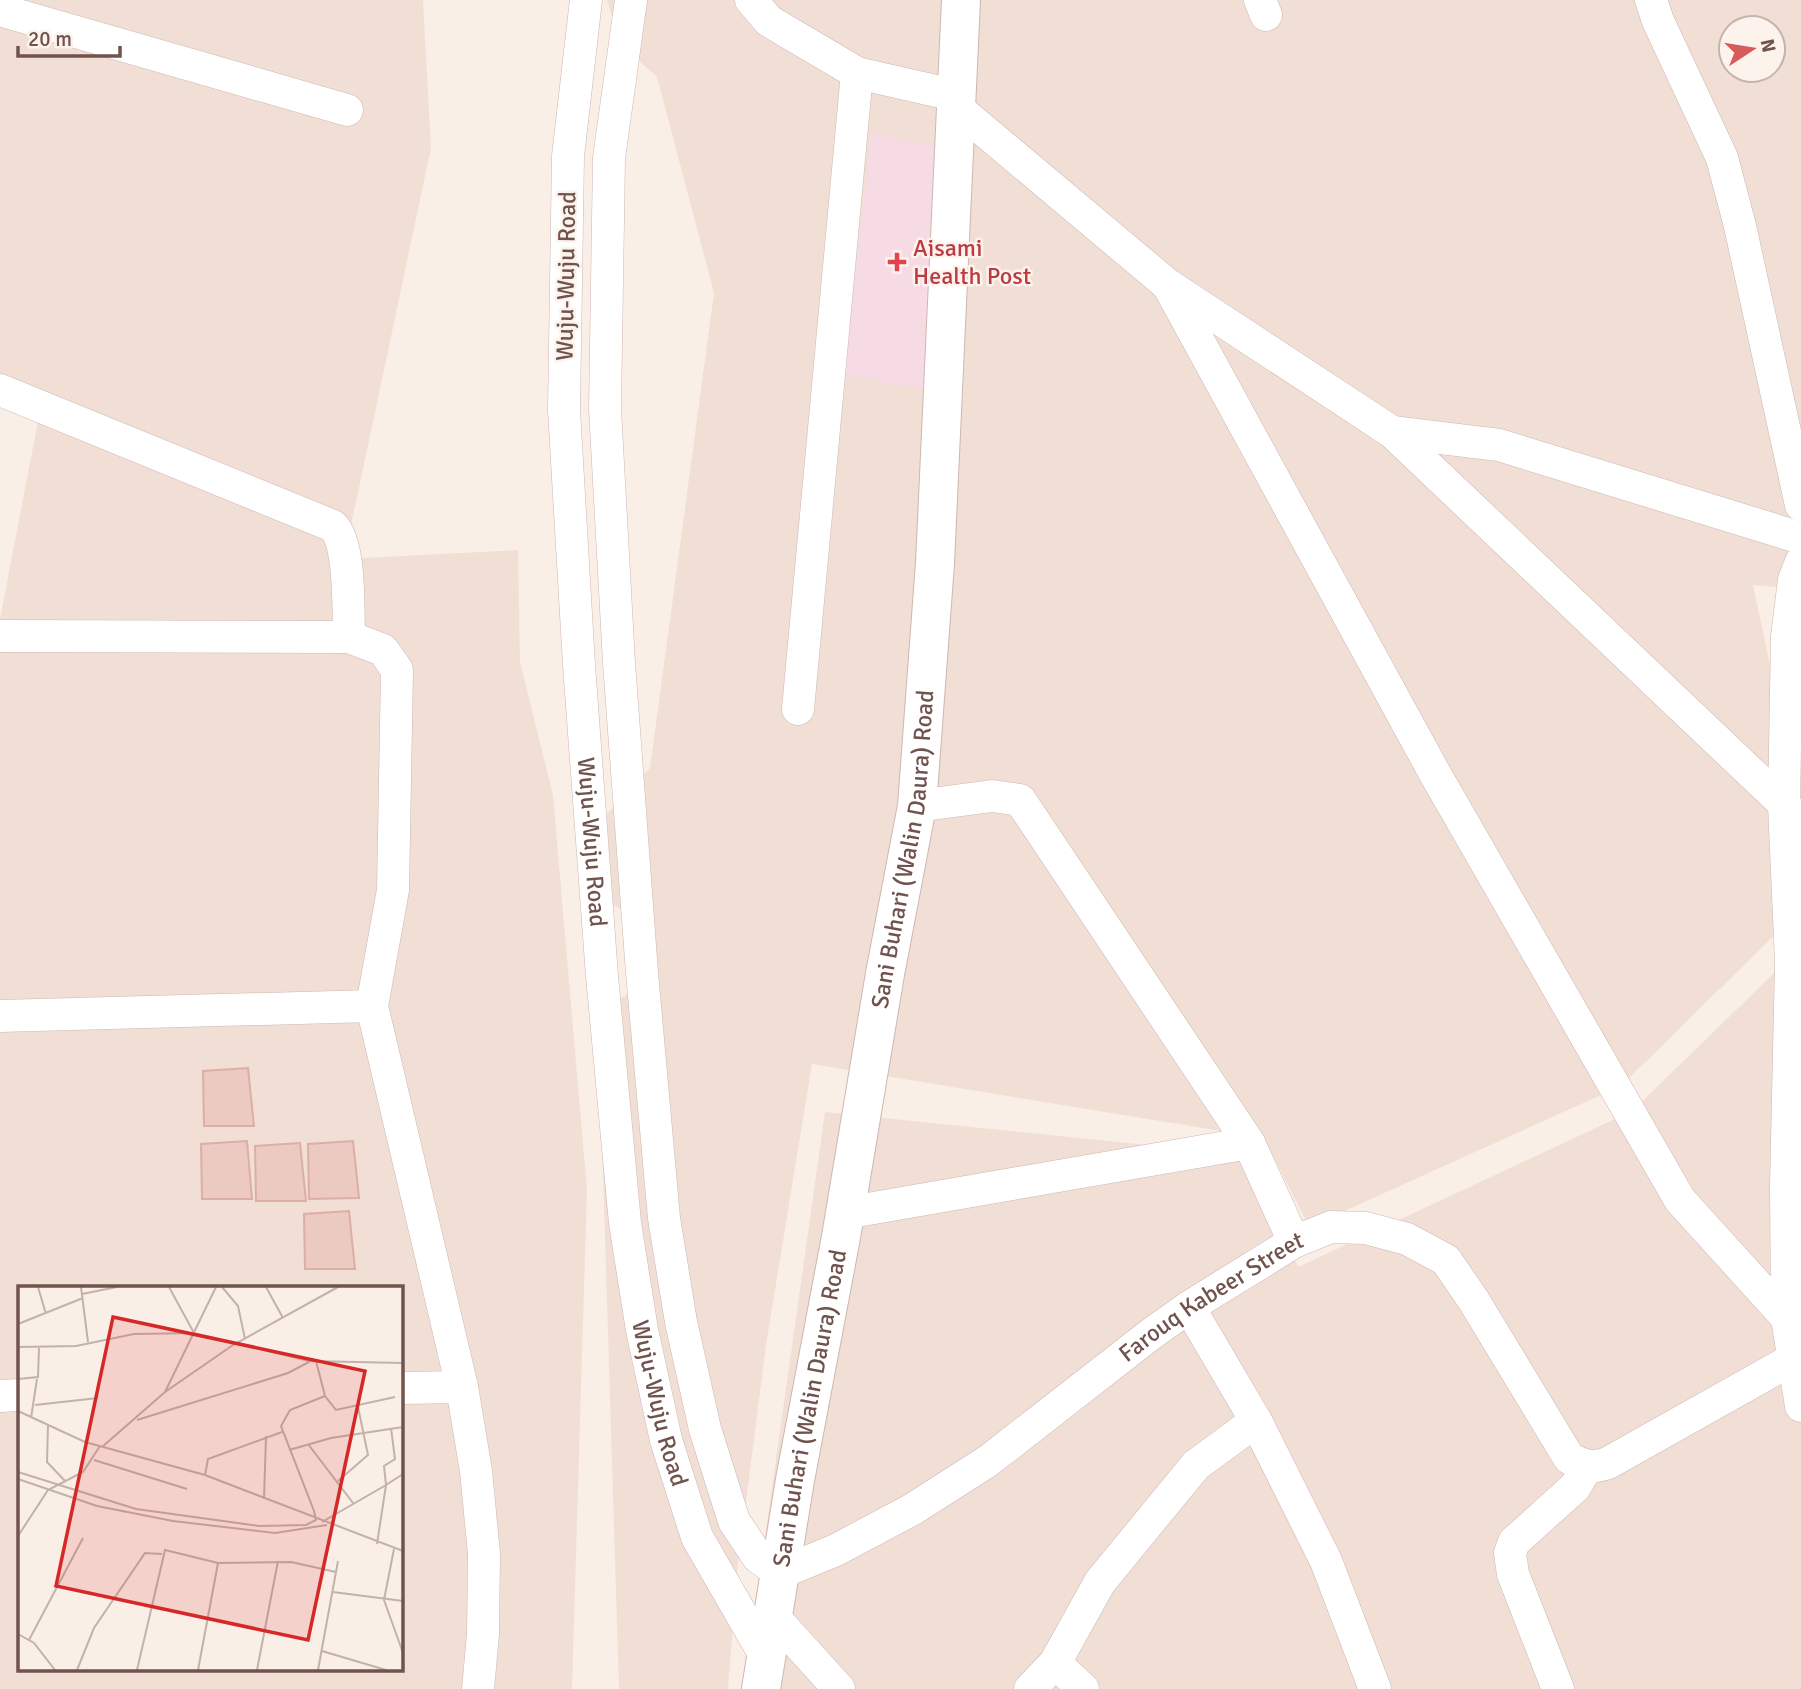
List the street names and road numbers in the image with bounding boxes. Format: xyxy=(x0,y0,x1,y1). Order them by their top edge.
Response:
street label: Wuju-Wuju Road xyxy=(550,191,582,361)
street label: Sani Buhari (Walin Daura) Road xyxy=(864,689,941,1011)
street label: Wuju-Wuju Road xyxy=(571,756,613,928)
street label: Farouq Kabeer Street xyxy=(1113,1225,1308,1369)
street label: Sani Buhari (Walin Daura) Road xyxy=(766,1247,853,1569)
street label: Wuju-Wuju Road xyxy=(625,1317,695,1490)

